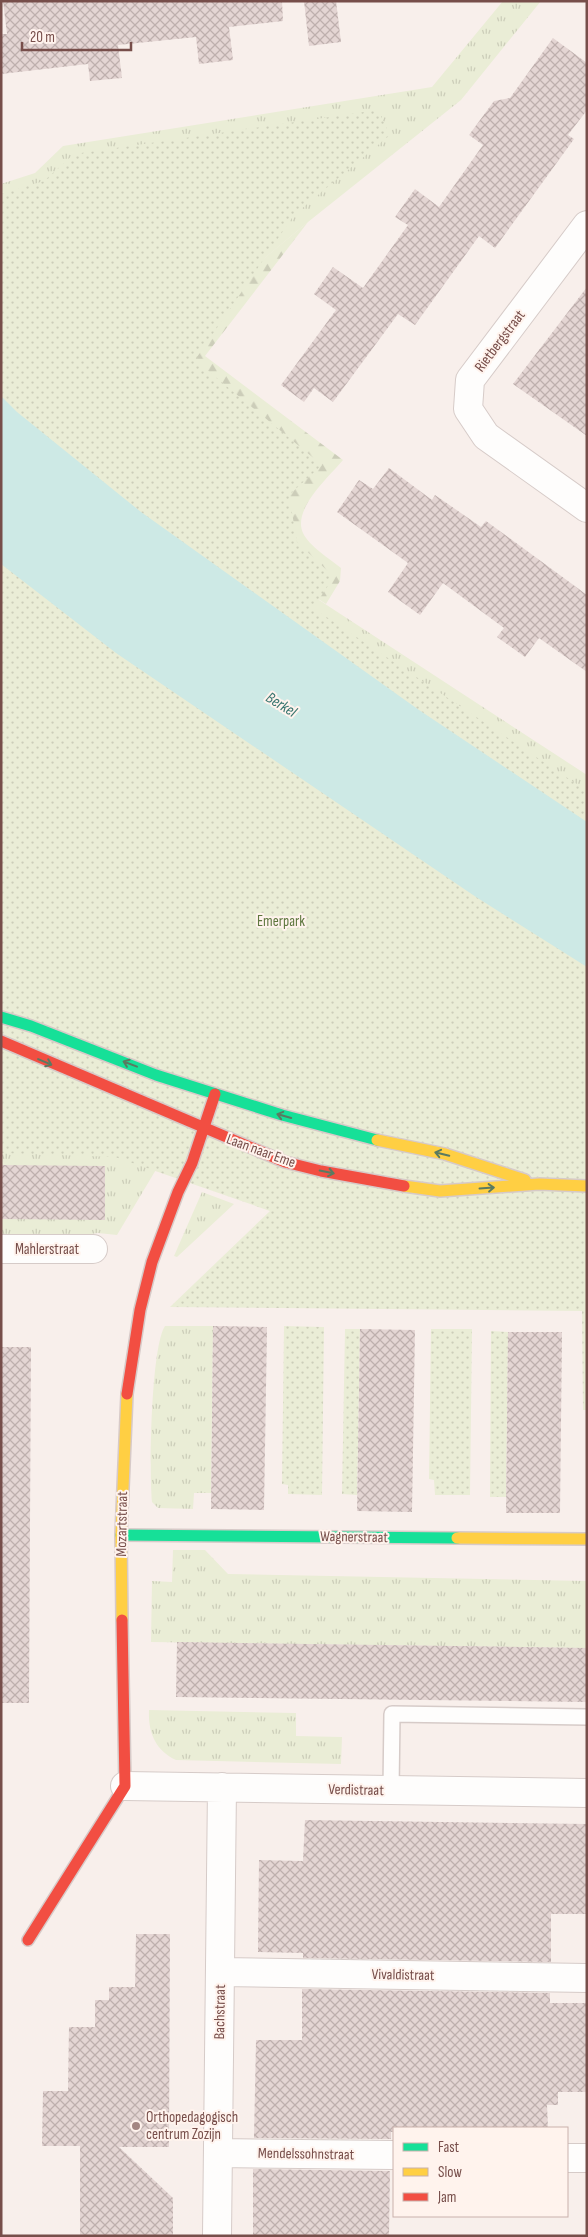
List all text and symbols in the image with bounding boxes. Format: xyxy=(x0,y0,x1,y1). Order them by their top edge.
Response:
scale bar xyxy=(22,20,131,52)
text: 20 m xyxy=(30,28,55,47)
street label: Rietbergstraat xyxy=(471,306,530,376)
water label: Berkel xyxy=(262,688,301,722)
park label: Emerpark xyxy=(257,912,305,931)
one-way arrow xyxy=(37,1057,52,1067)
one-way arrow xyxy=(123,1059,138,1069)
one-way arrow xyxy=(277,1110,293,1120)
street label: Laan naar Eme xyxy=(224,1130,298,1172)
one-way arrow xyxy=(435,1149,451,1158)
one-way arrow xyxy=(318,1167,334,1177)
one-way arrow xyxy=(479,1183,495,1192)
street label: Mahlerstraat xyxy=(15,1240,80,1259)
street label: Mozartstraat xyxy=(112,1491,132,1557)
street label: Wagnerstraat xyxy=(320,1527,388,1547)
street label: Verdistraat xyxy=(328,1780,384,1800)
street label: Vivaldistraat xyxy=(371,1965,435,1985)
street label: Bachstraat xyxy=(210,1984,230,2040)
place label: Orthopedagogisch centrum Zozijn xyxy=(146,2108,238,2144)
marker: Orthopedagogisch centrum Zozijn xyxy=(130,2120,142,2132)
legend xyxy=(393,2127,568,2217)
text: Fast xyxy=(438,2138,460,2157)
street label: Mendelssohnstraat xyxy=(258,2144,355,2164)
text: Slow xyxy=(438,2163,462,2182)
text: Jam xyxy=(437,2188,456,2207)

